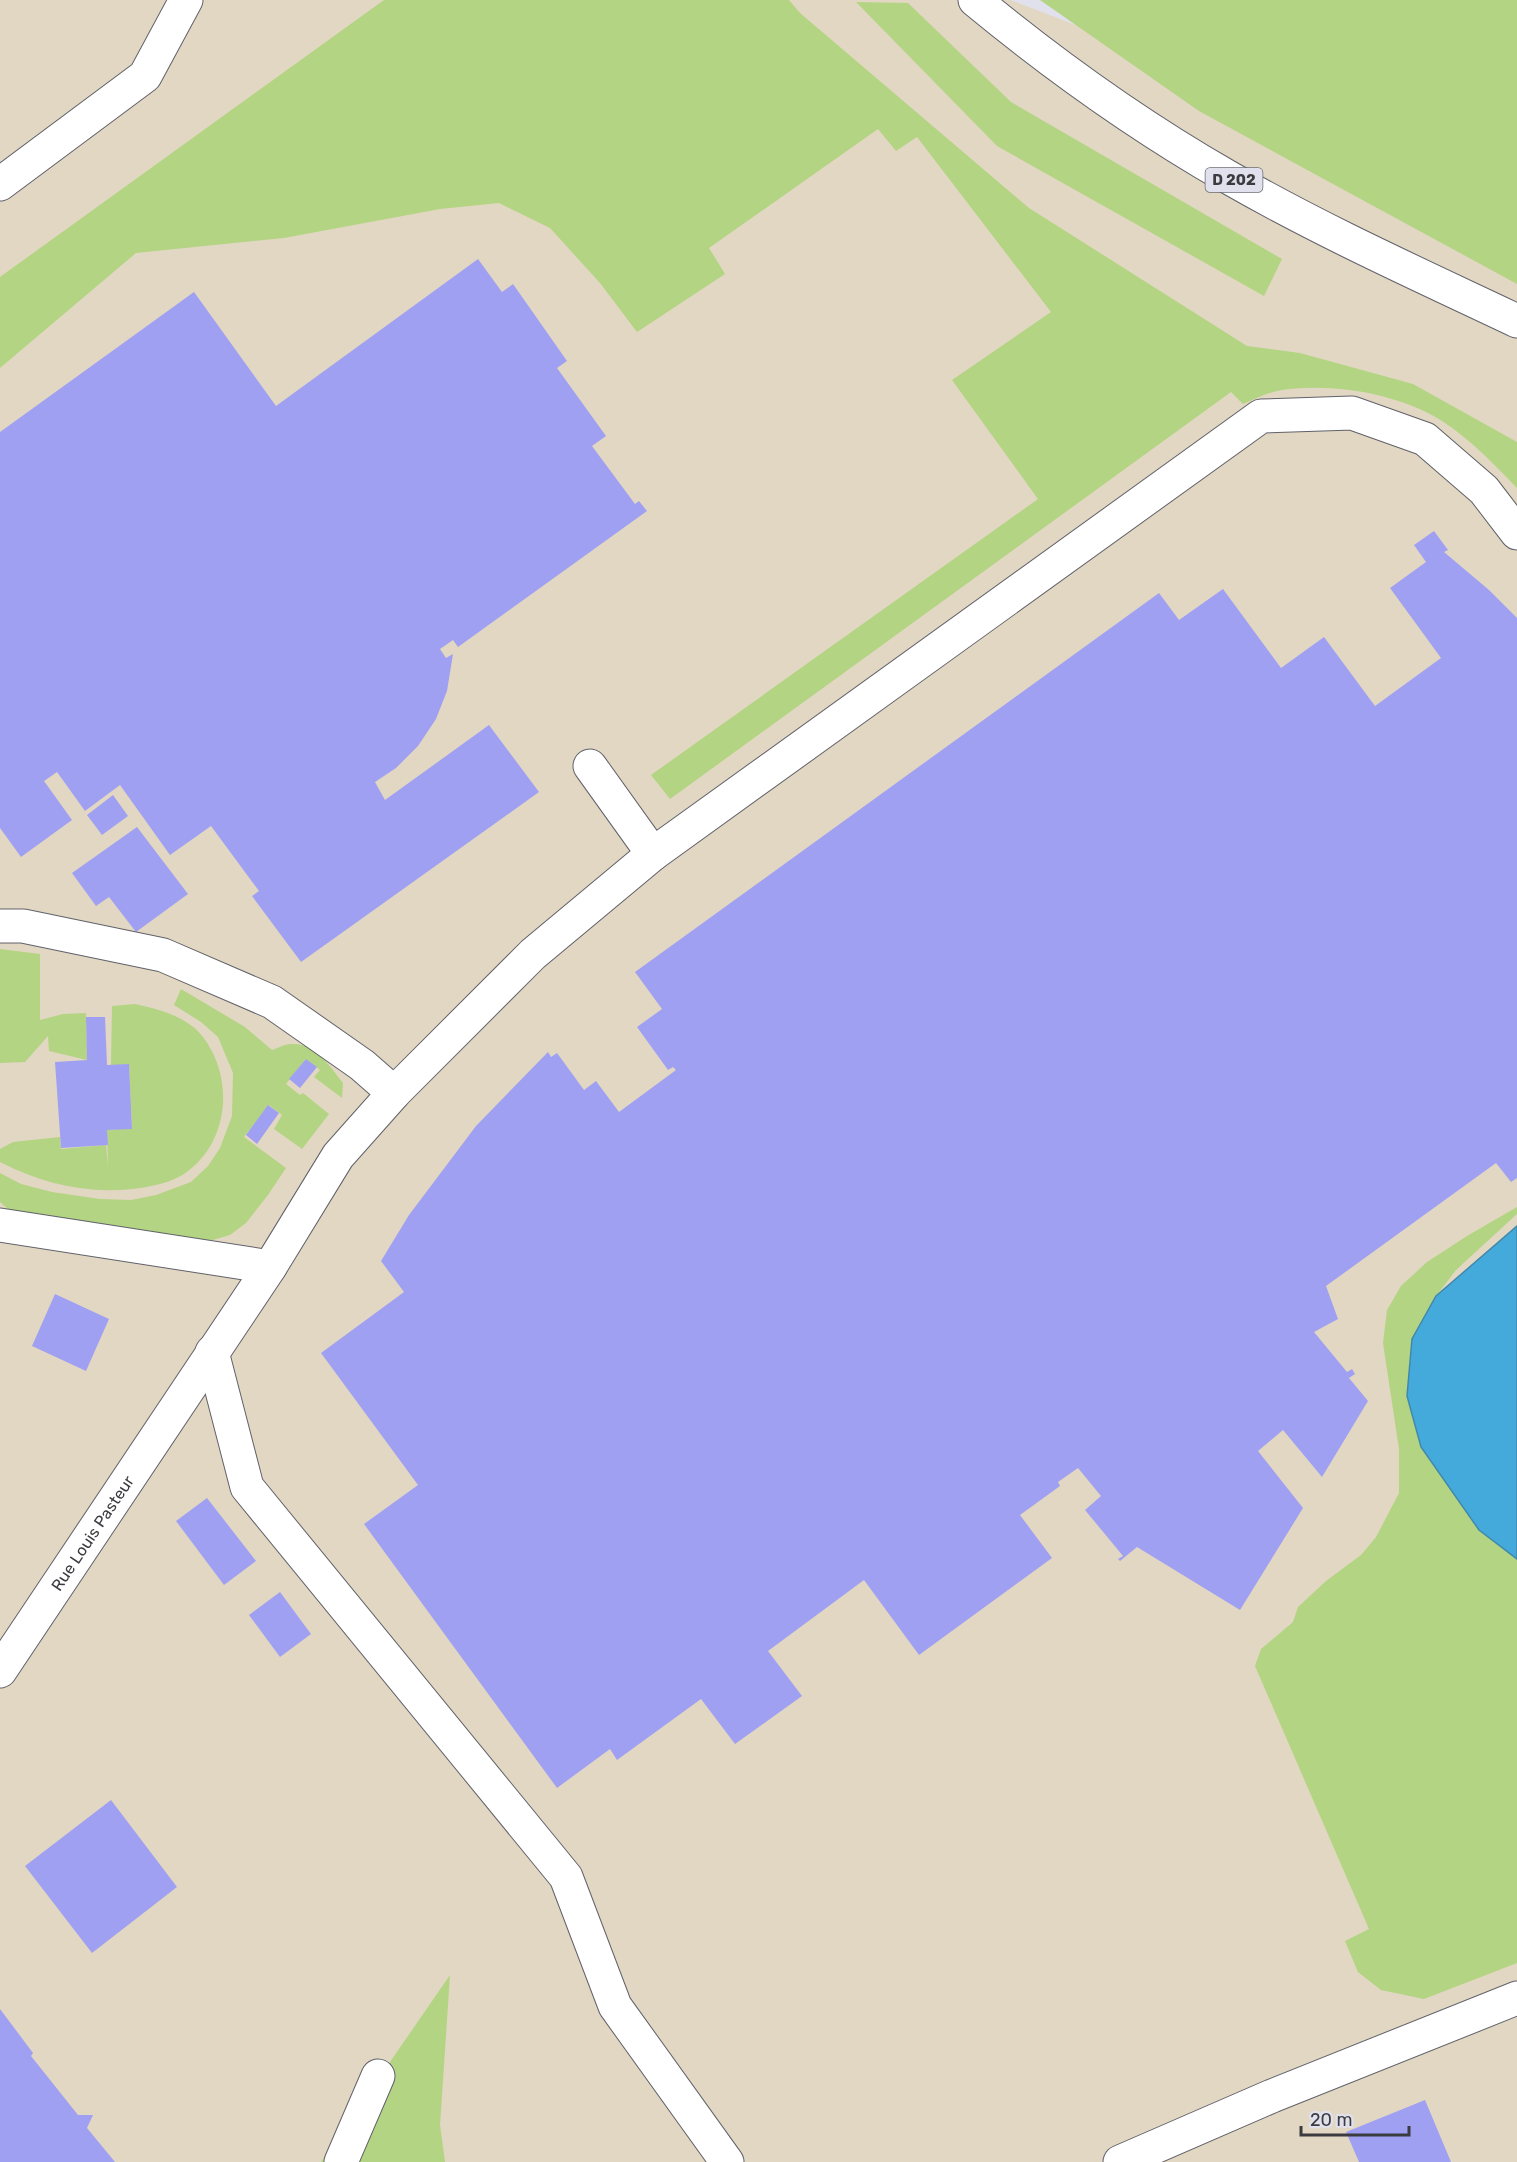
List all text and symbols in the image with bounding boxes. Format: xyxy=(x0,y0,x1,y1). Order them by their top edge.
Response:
road number: D 202 xyxy=(1206,168,1262,192)
street label: Rue Louis Pasteur xyxy=(47,1472,138,1595)
scale bar xyxy=(1301,2099,1409,2137)
text: 20 m xyxy=(1310,2109,1352,2131)

